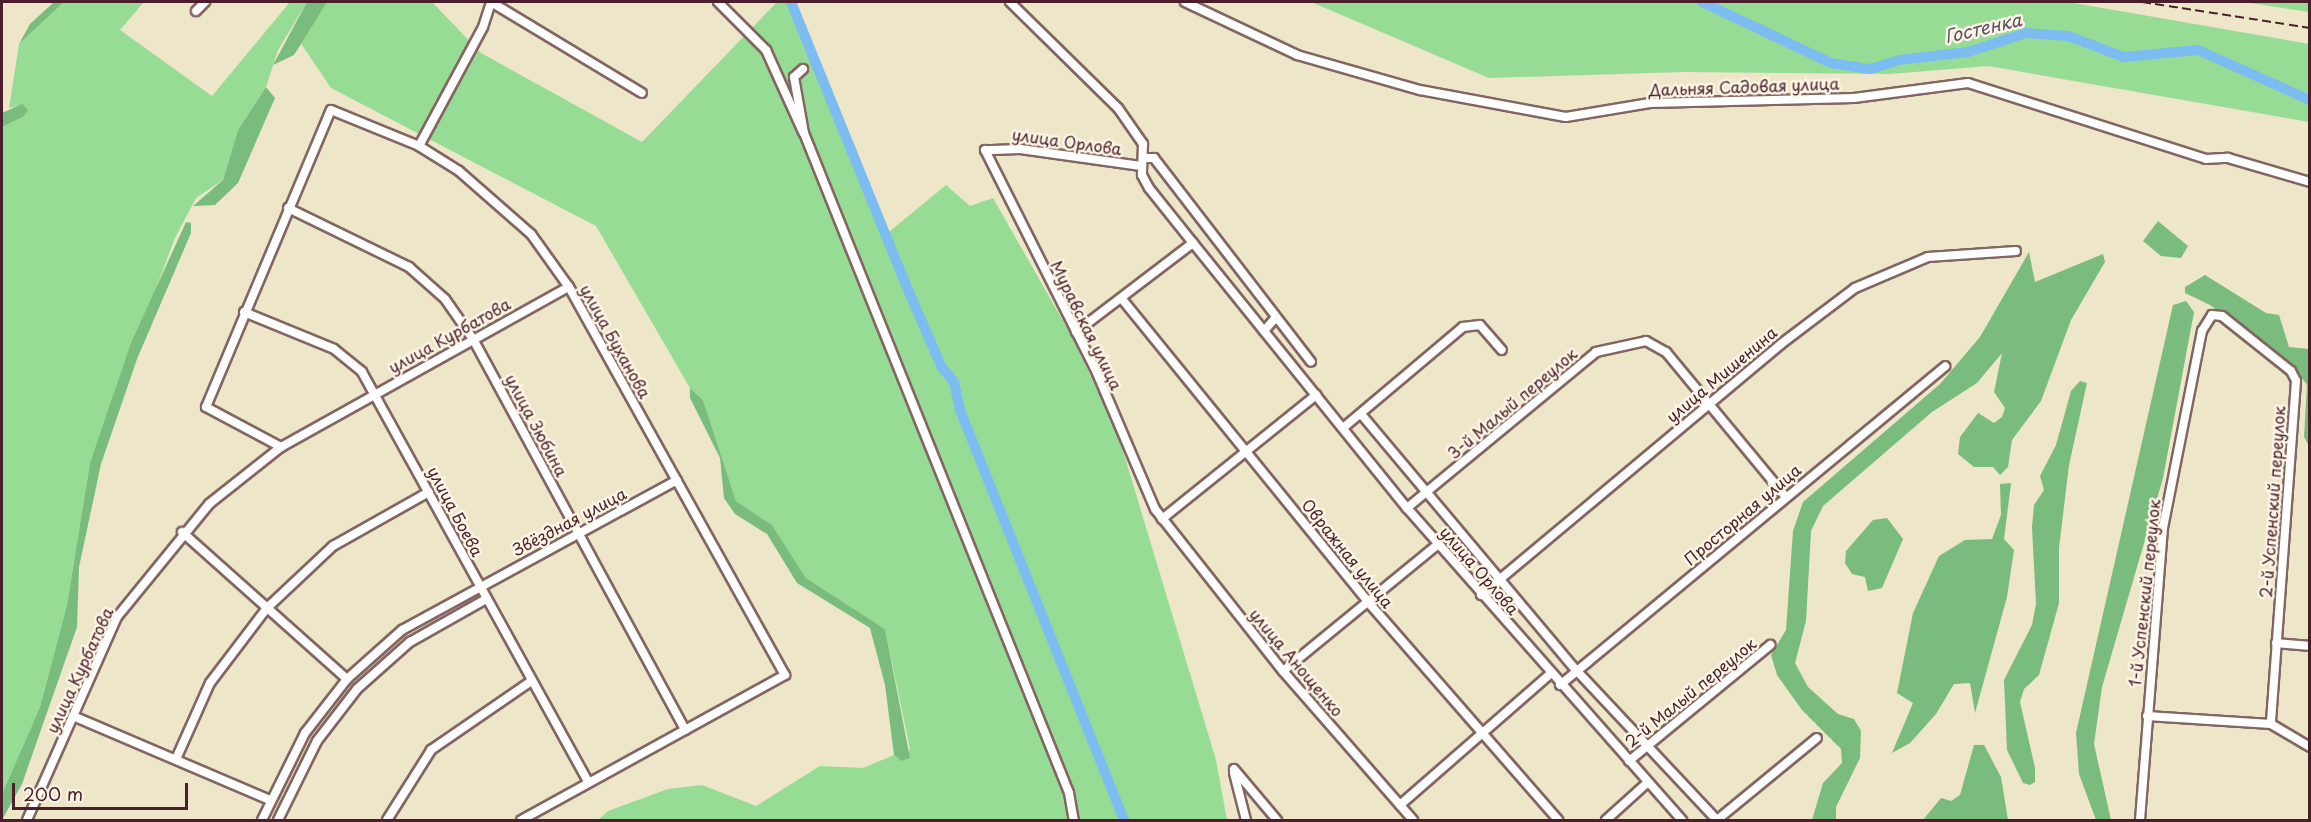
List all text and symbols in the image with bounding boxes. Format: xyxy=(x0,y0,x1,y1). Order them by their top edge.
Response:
water label: Гостенка xyxy=(1942,9,2024,47)
street label: Дальняя Садовая улица xyxy=(1648,73,1840,99)
street label: улица Орлова xyxy=(1011,124,1123,158)
street label: Муравская улица xyxy=(1047,257,1127,393)
street label: улица Буханова xyxy=(577,280,655,402)
street label: улица Курбатова xyxy=(384,293,514,377)
street label: улица Мишенина xyxy=(1661,322,1781,426)
street label: 3-й Малый переулок xyxy=(1443,343,1581,463)
street label: улица Зюбина xyxy=(502,370,572,480)
street label: 2-й Успенский переулок xyxy=(2256,405,2288,599)
street label: Просторная улица xyxy=(1679,459,1805,569)
street label: улица Боева xyxy=(424,462,488,560)
street label: Звёздная улица xyxy=(508,483,630,559)
street label: Овражная улица xyxy=(1298,494,1398,612)
street label: 1-й Успенский переулок xyxy=(2125,498,2163,688)
street label: улица Орлова xyxy=(1436,522,1524,618)
street label: улица Курбатова xyxy=(41,604,117,736)
street label: улица Анощенко xyxy=(1246,604,1348,720)
street label: 2-й Малый переулок xyxy=(1620,633,1760,751)
scale bar xyxy=(15,771,190,809)
text: 200 m xyxy=(23,780,83,807)

